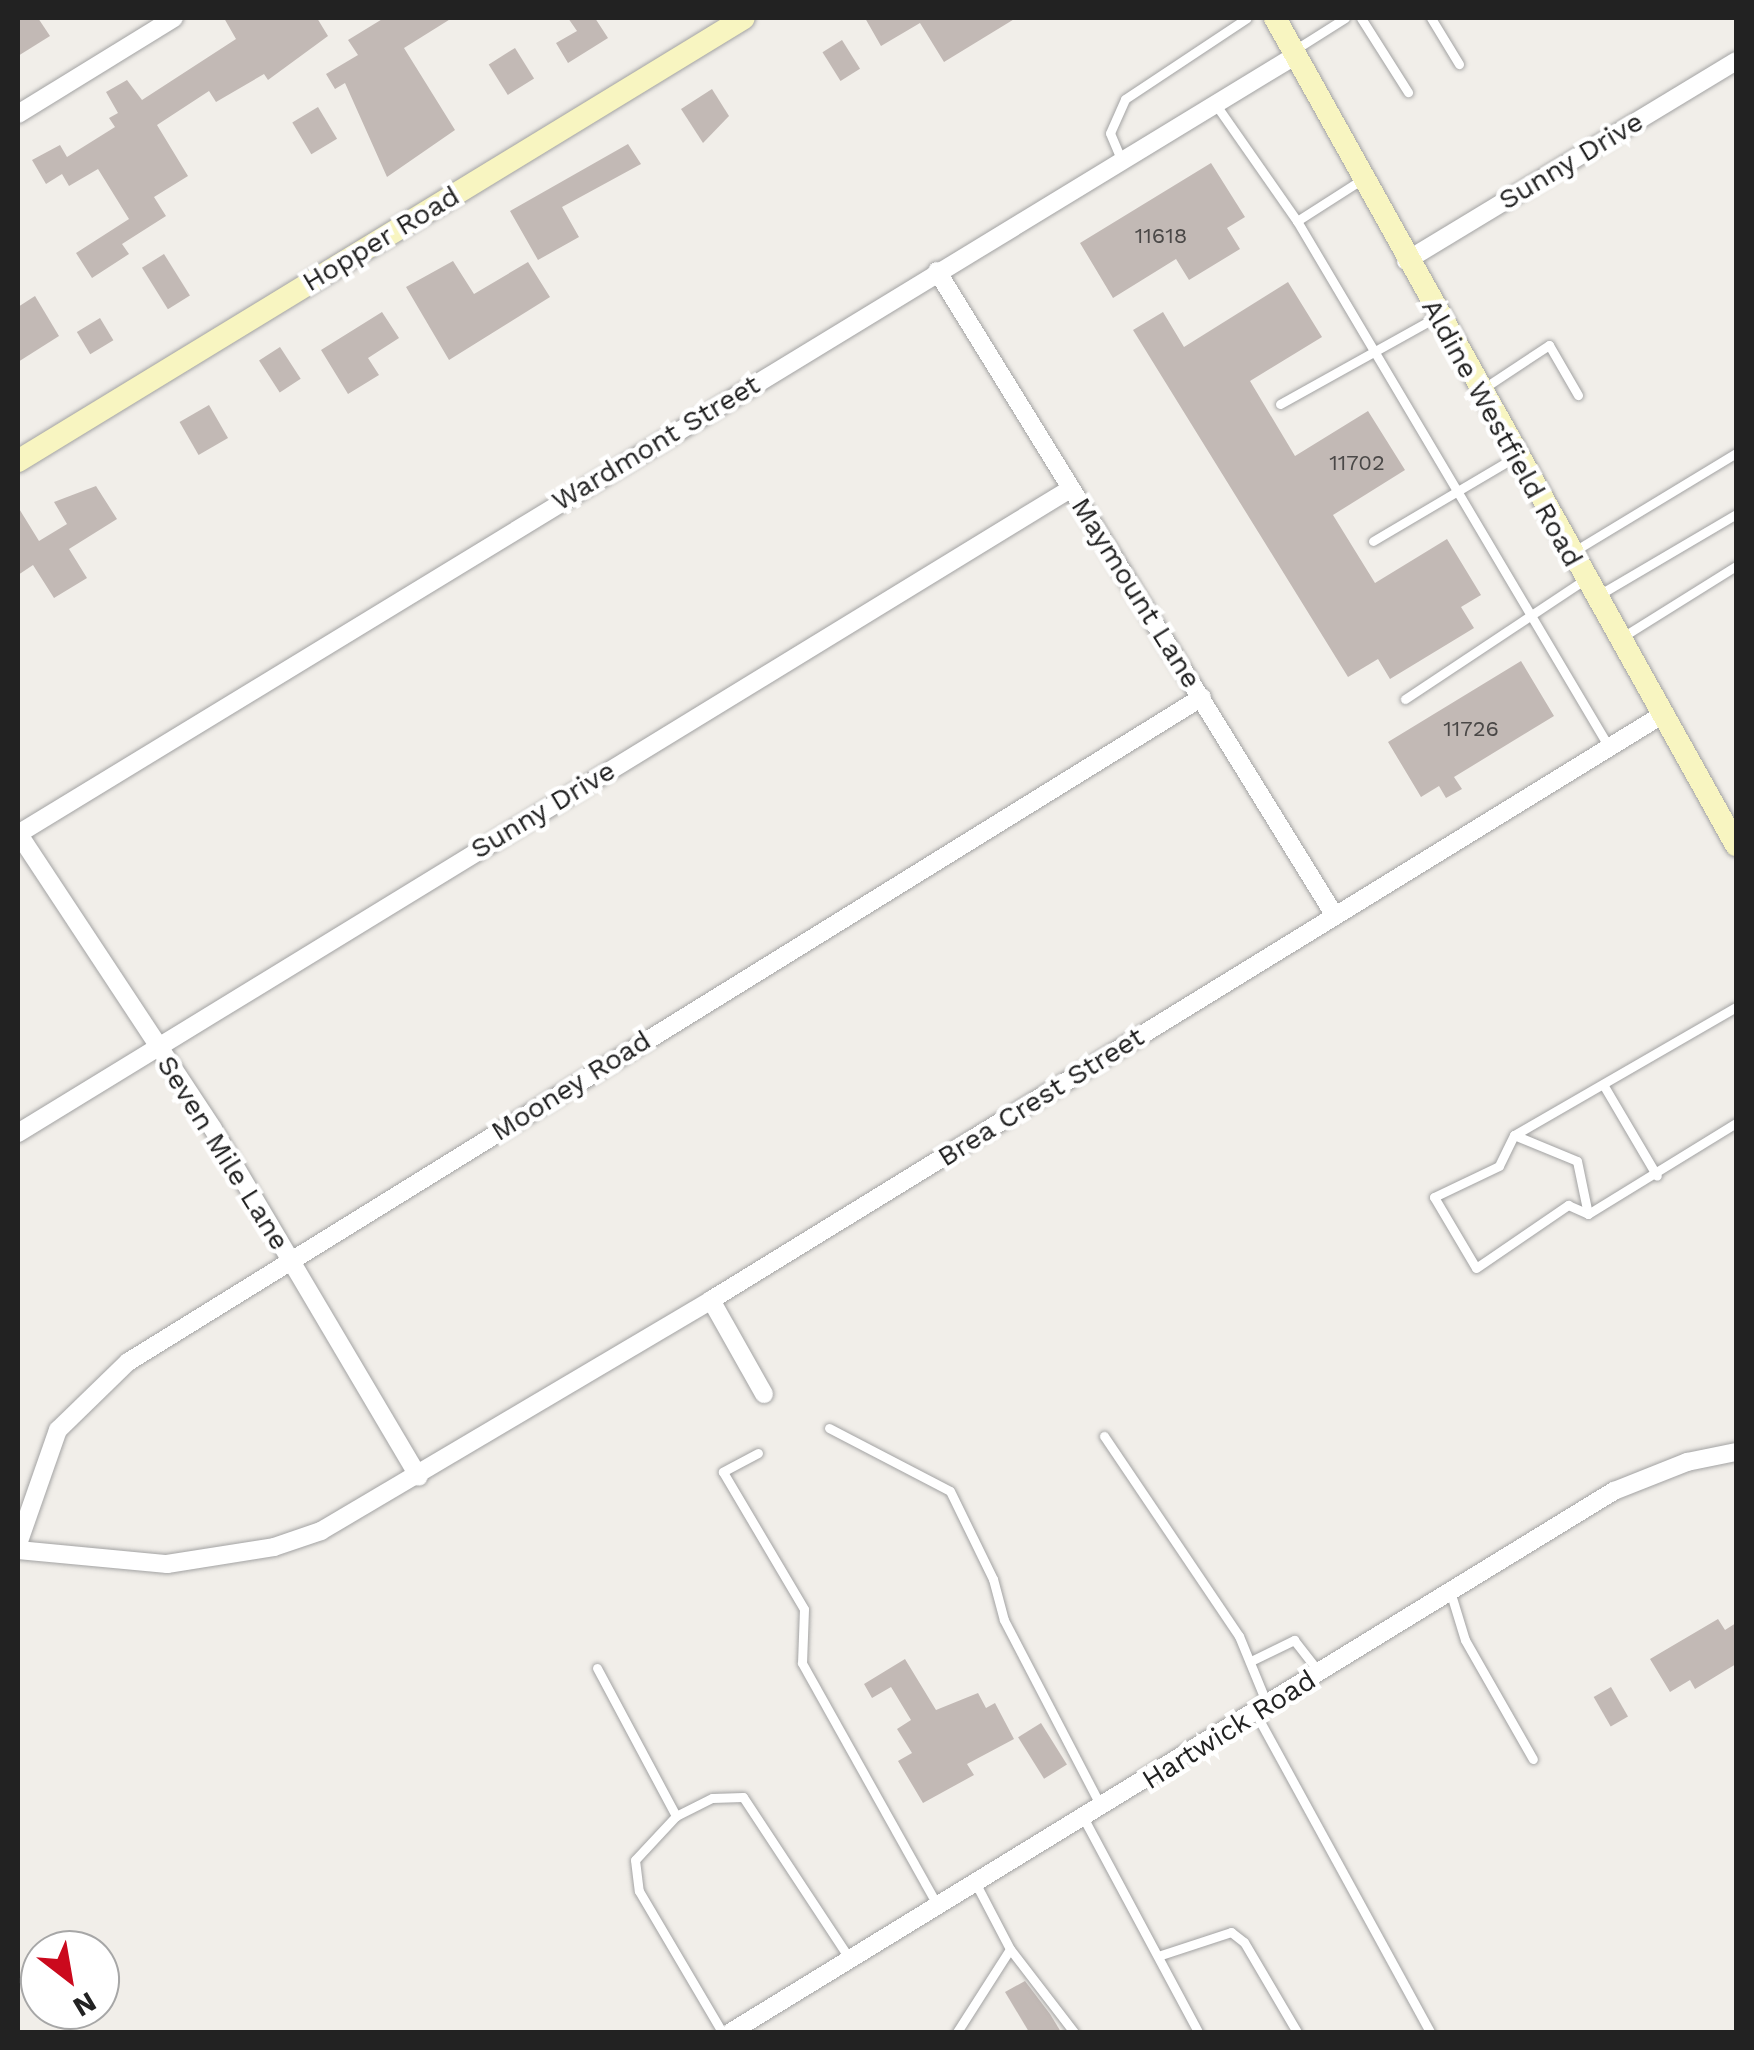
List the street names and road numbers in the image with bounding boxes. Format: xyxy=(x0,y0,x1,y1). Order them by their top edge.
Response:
street label: Sunny Drive xyxy=(1492,105,1650,217)
street label: Hopper Road xyxy=(296,179,466,299)
street label: Aldine Westfield Road xyxy=(1414,293,1590,573)
street label: Wardmont Street xyxy=(546,368,766,518)
street label: Maymount Lane xyxy=(1064,491,1208,695)
street label: Sunny Drive xyxy=(464,754,622,866)
street label: Brea Crest Street xyxy=(931,1020,1151,1174)
street label: Mooney Road xyxy=(485,1023,657,1149)
street label: Seven Mile Lane xyxy=(150,1050,296,1256)
street label: Hartwick Road xyxy=(1136,1663,1322,1797)

